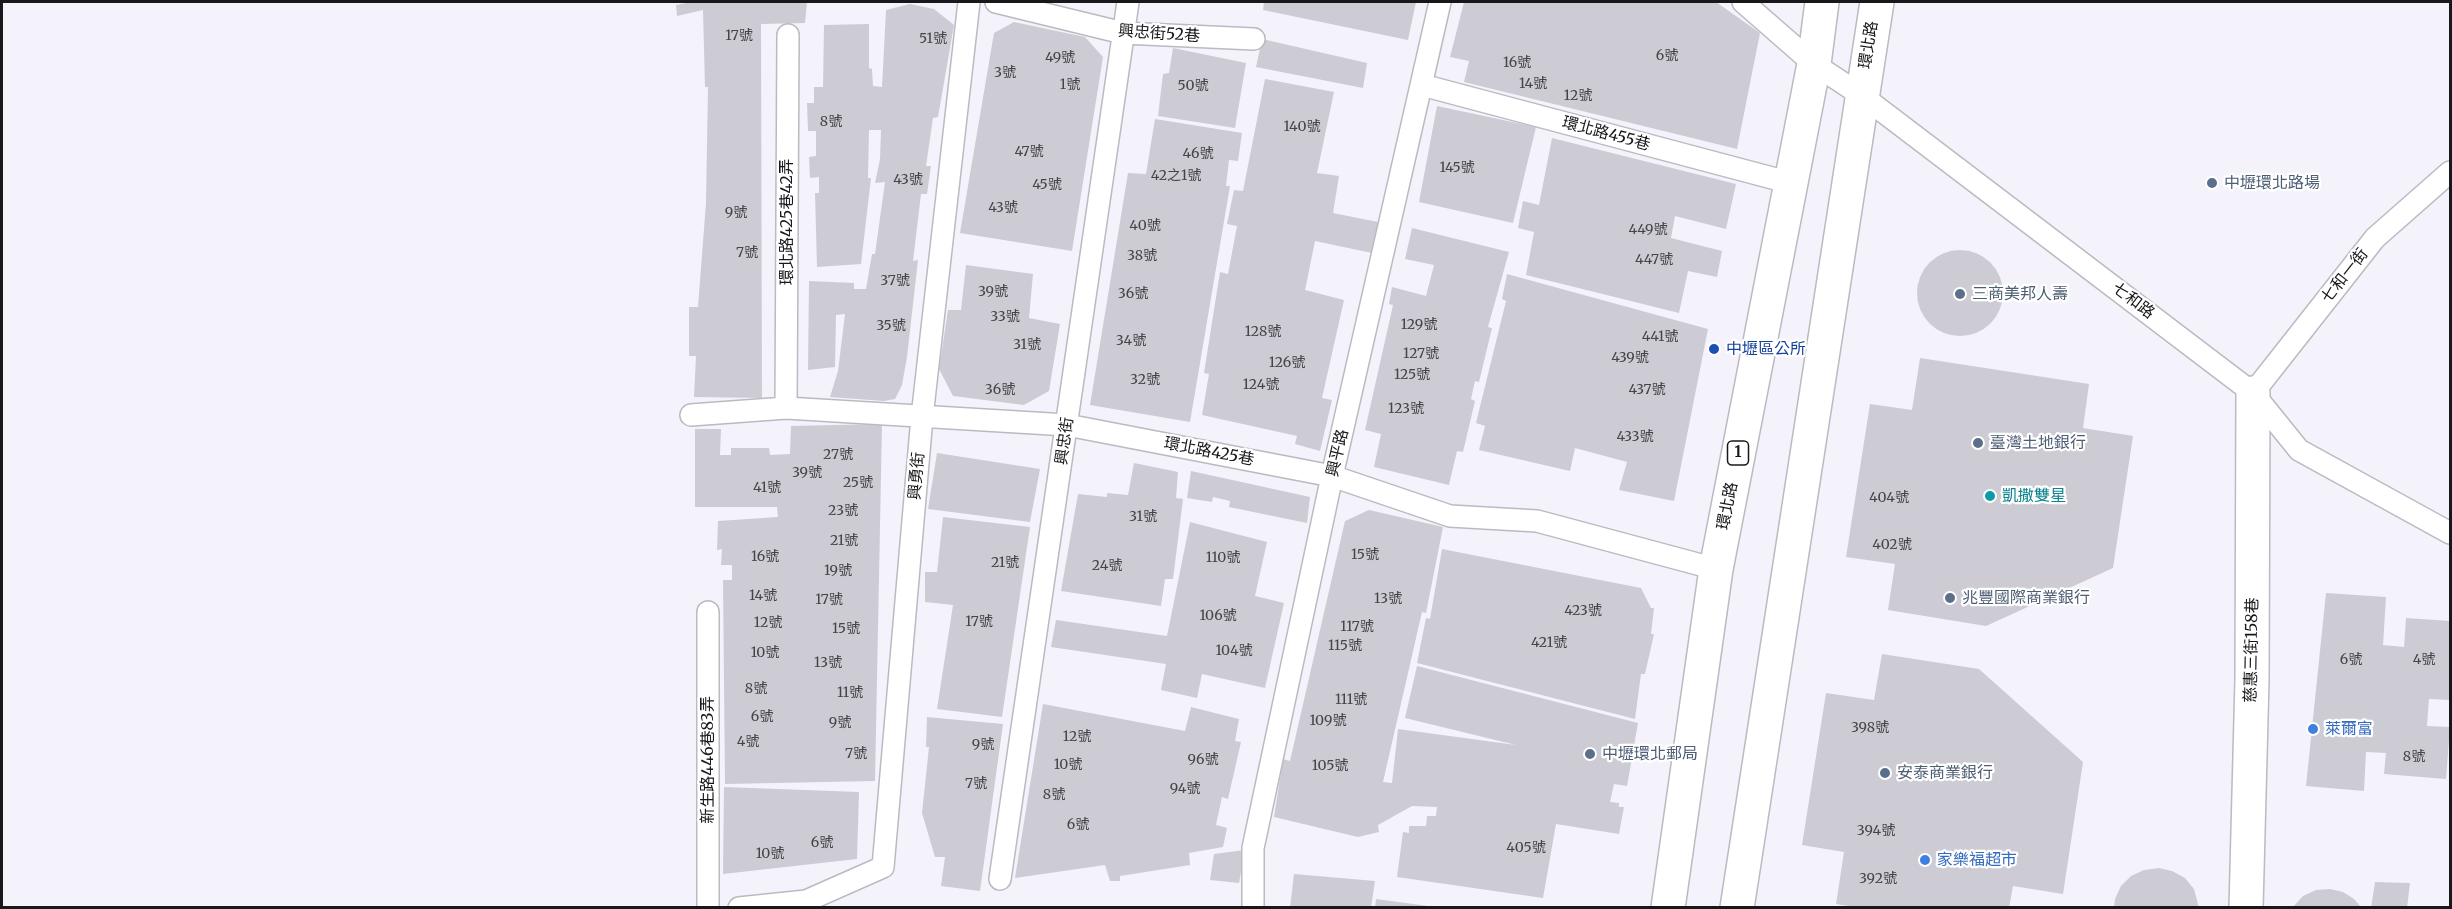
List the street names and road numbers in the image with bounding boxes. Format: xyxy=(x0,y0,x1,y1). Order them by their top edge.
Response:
street label: 環北路 xyxy=(1856,20,1882,70)
street label: 興忠街52巷 xyxy=(1117,22,1201,46)
street label: 環北路455巷 xyxy=(1560,113,1652,155)
street label: 環北路425巷42弄 xyxy=(777,159,797,285)
street label: 七和一街 xyxy=(2318,245,2372,307)
street label: 七和路 xyxy=(2108,279,2158,323)
street label: 興忠街 xyxy=(1052,416,1078,466)
street label: 興平路 xyxy=(1323,427,1353,479)
street label: 環北路425巷 xyxy=(1162,434,1256,470)
road number: 1 xyxy=(1728,441,1748,465)
street label: 興勇街 xyxy=(905,451,929,501)
street label: 環北路 xyxy=(1714,481,1742,531)
street label: 慈惠三街158巷 xyxy=(2241,597,2263,703)
street label: 新生路446巷83弄 xyxy=(698,696,718,824)

